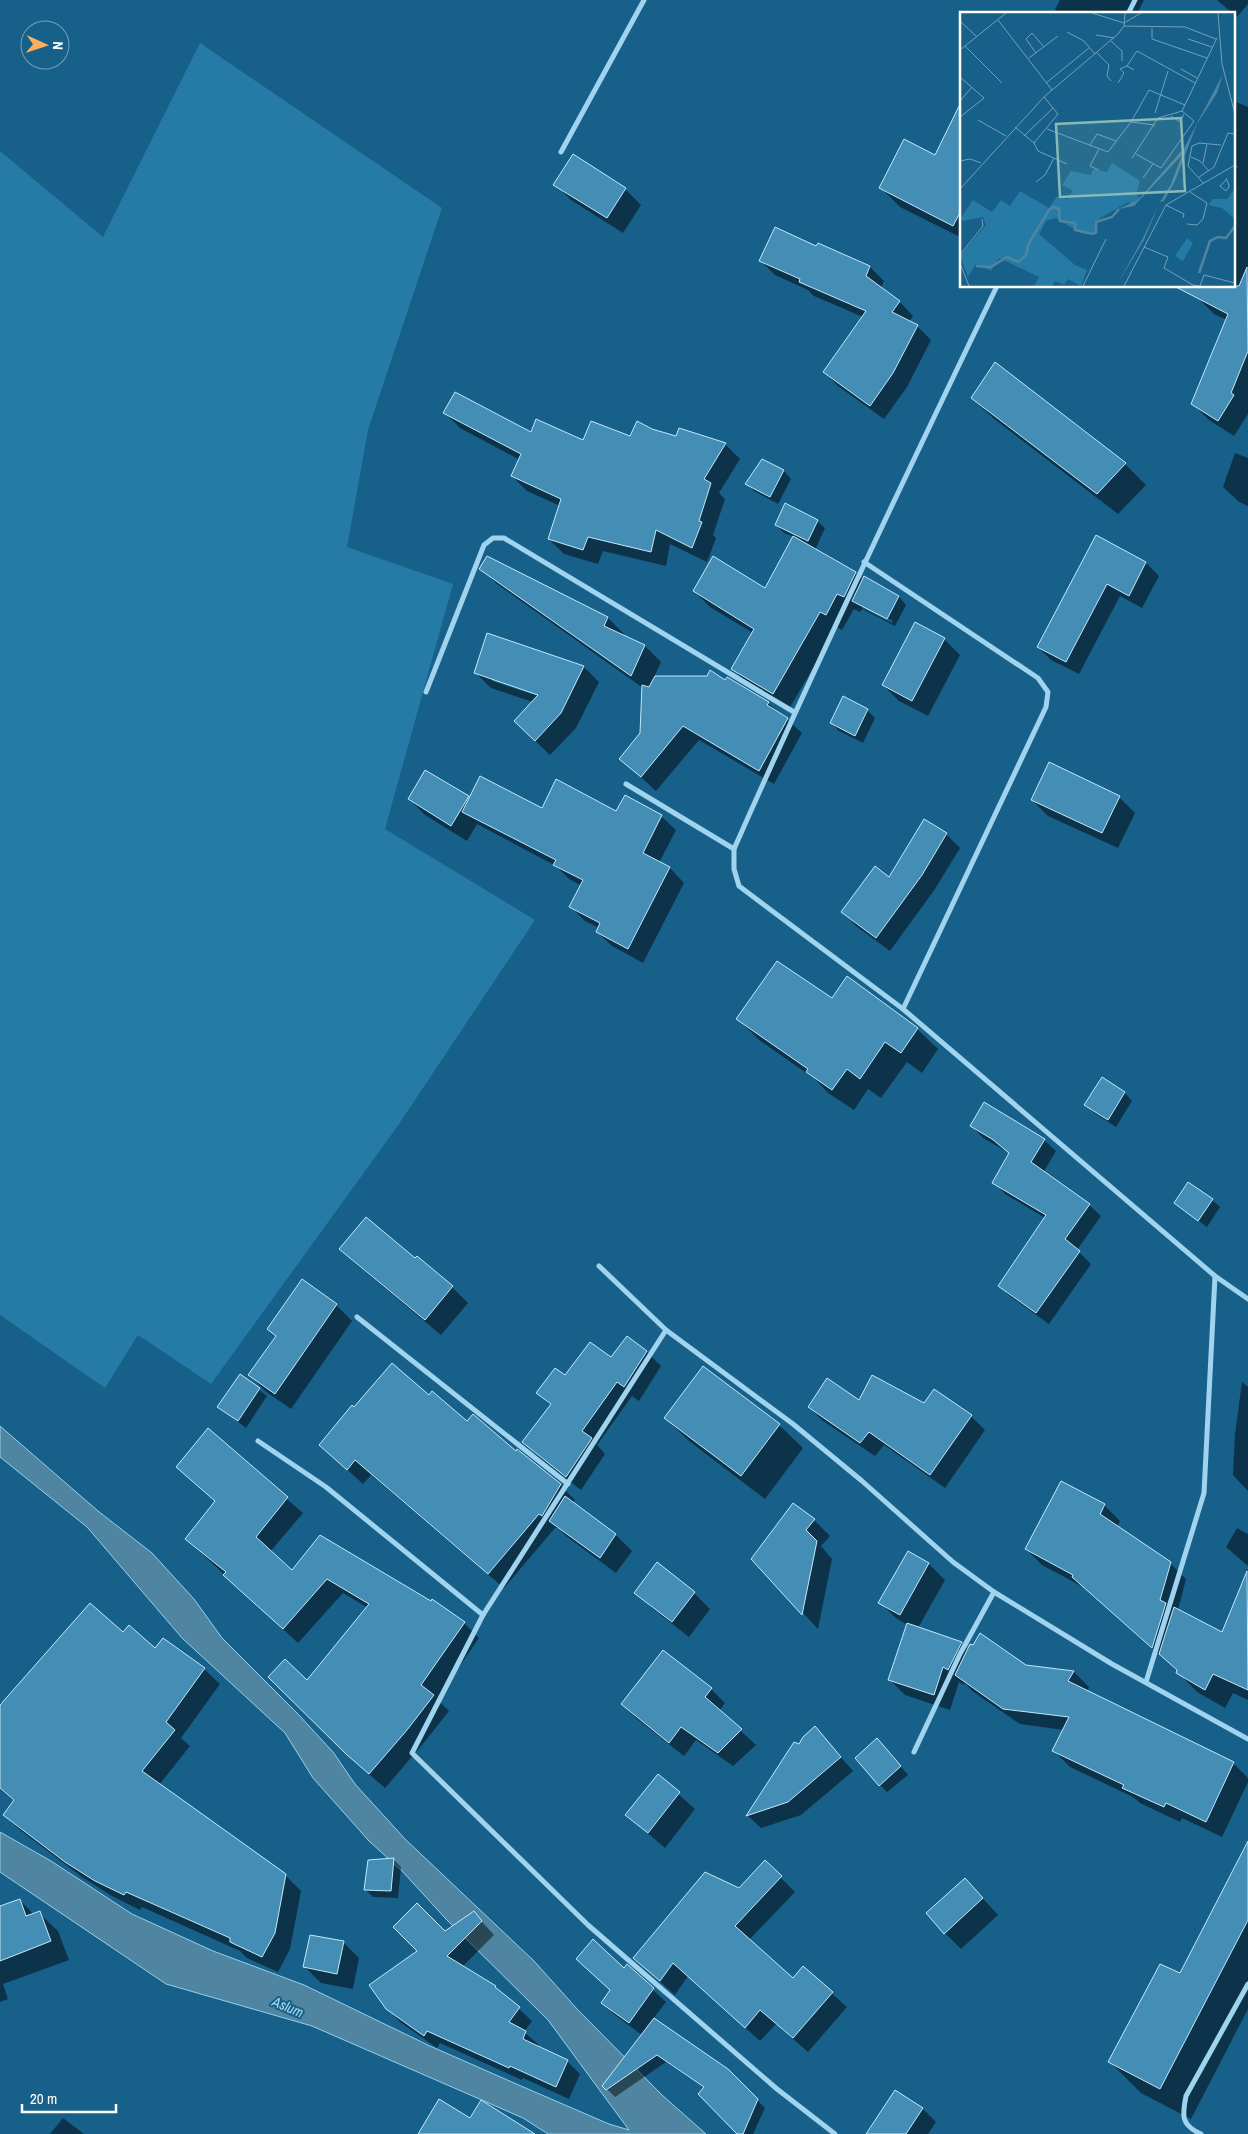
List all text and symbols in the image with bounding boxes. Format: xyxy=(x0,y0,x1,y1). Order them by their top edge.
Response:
inset map xyxy=(960,12,1236,288)
north arrow xyxy=(20,20,70,70)
text: N xyxy=(49,41,67,50)
water label: Aslum xyxy=(269,1992,306,2022)
scale bar xyxy=(22,2082,116,2114)
text: 20 m xyxy=(30,2088,57,2109)

